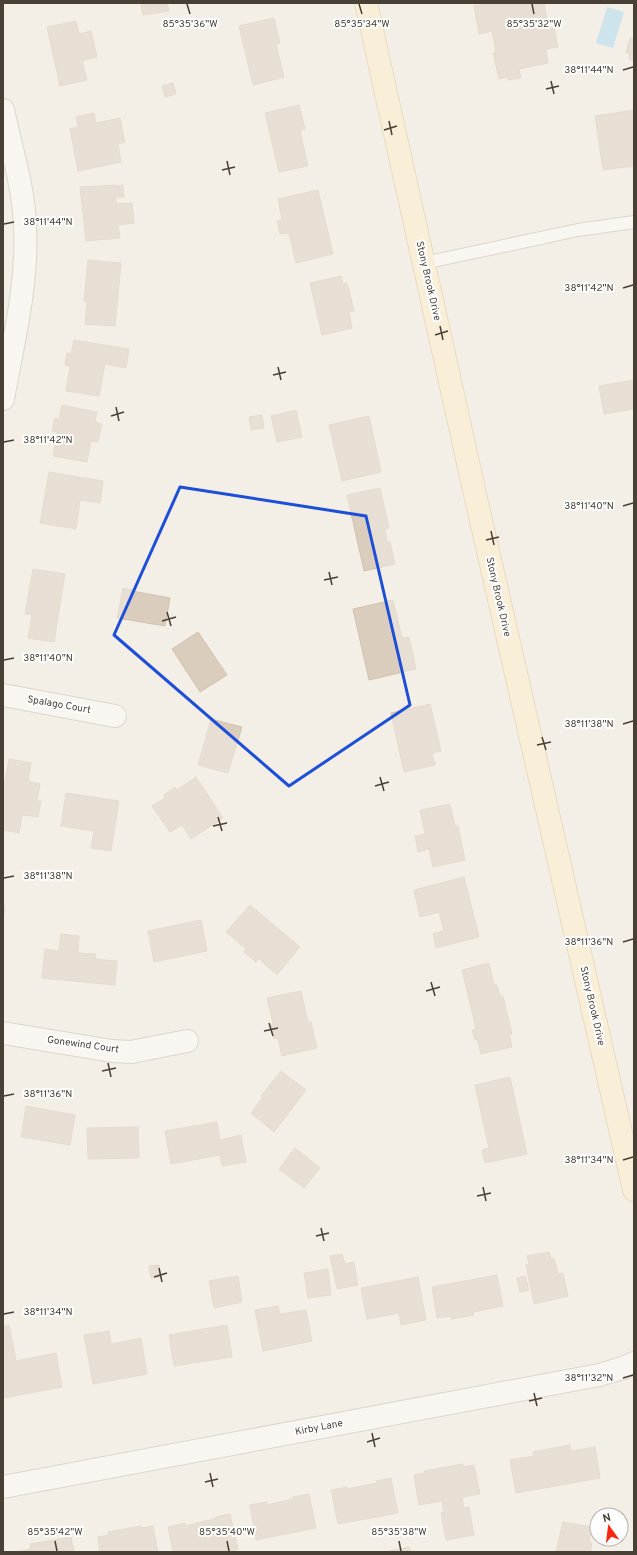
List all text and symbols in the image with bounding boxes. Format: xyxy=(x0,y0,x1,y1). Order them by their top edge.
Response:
text: 85°35'36"W xyxy=(162,18,218,31)
text: 85°35'34"W xyxy=(334,18,390,31)
text: 85°35'32"W xyxy=(506,18,562,31)
text: 38°11'44"N xyxy=(564,64,614,77)
text: 38°11'44"N xyxy=(23,216,73,229)
street label: Stony Brook Drive xyxy=(413,240,443,322)
text: 38°11'42"N xyxy=(564,282,614,295)
text: 38°11'42"N xyxy=(23,434,73,447)
text: 38°11'40"N xyxy=(564,500,614,513)
street label: Stony Brook Drive xyxy=(483,556,513,638)
text: 38°11'40"N xyxy=(23,652,73,665)
street label: Spalago Court xyxy=(26,693,92,717)
text: 38°11'38"N xyxy=(564,718,614,731)
text: 38°11'38"N xyxy=(23,870,73,883)
text: 38°11'36"N xyxy=(565,936,613,949)
street label: Stony Brook Drive xyxy=(577,965,607,1047)
street label: Gonewind Court xyxy=(46,1034,120,1057)
text: 38°11'36"N xyxy=(24,1088,72,1101)
text: 38°11'34"N xyxy=(564,1154,614,1167)
text: 38°11'34"N xyxy=(23,1306,73,1319)
text: 38°11'32"N xyxy=(565,1372,613,1385)
street label: Kirby Lane xyxy=(294,1417,344,1439)
north arrow xyxy=(589,1507,629,1547)
text: N xyxy=(601,1511,612,1526)
text: 85°35'42"W xyxy=(27,1526,83,1539)
text: 85°35'40"W xyxy=(199,1526,255,1539)
text: 85°35'38"W xyxy=(371,1526,427,1539)

